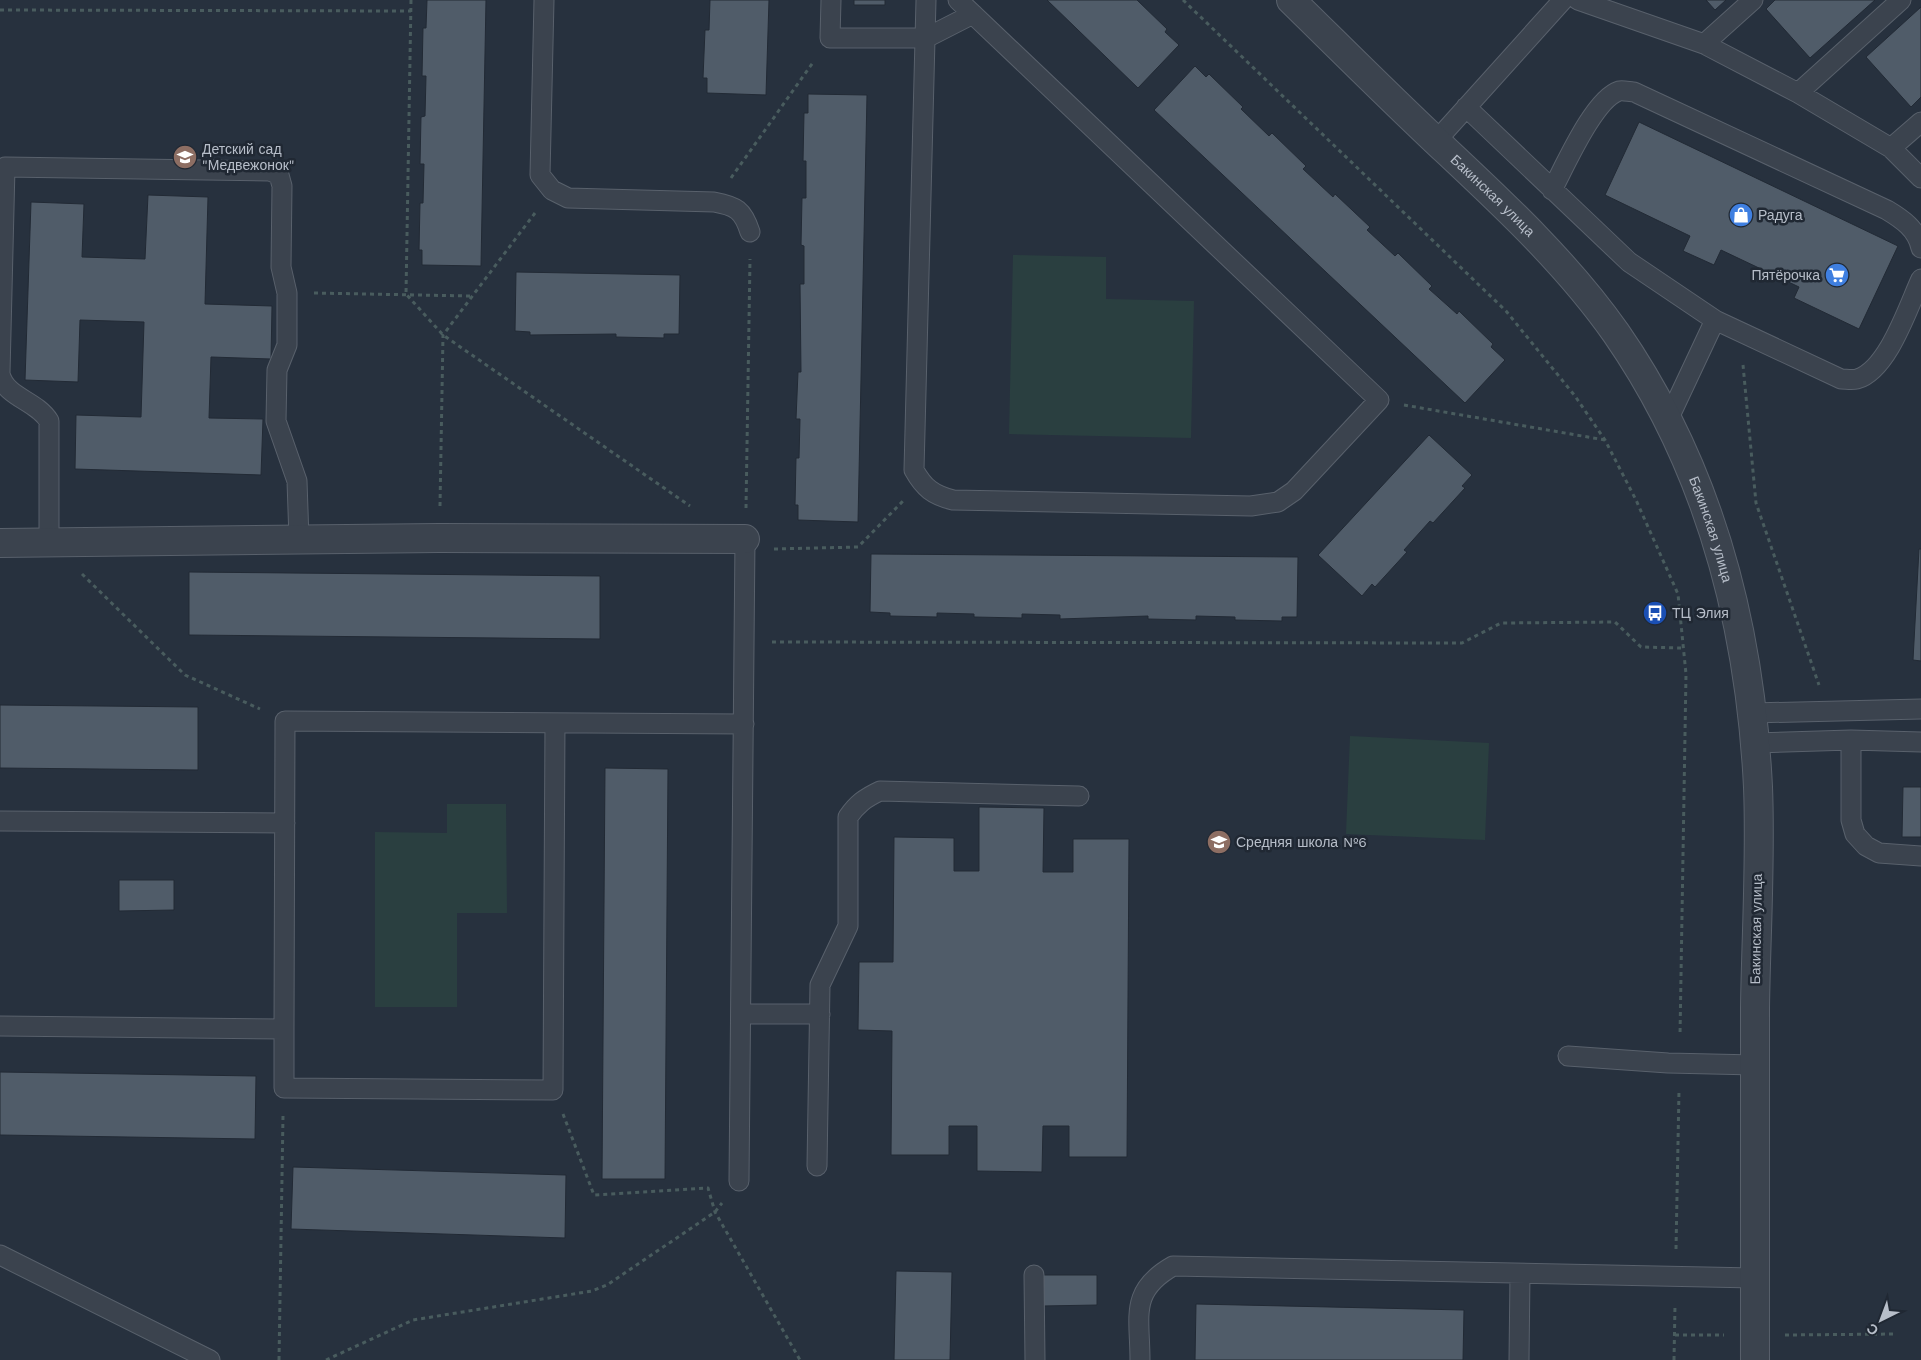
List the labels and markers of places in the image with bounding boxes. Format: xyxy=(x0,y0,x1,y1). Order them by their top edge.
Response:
place label: Детский сад "Медвежонок" xyxy=(202,141,294,173)
school or university icon: Детский сад "Медвежонок" xyxy=(172,144,198,170)
shop icon: Радуга xyxy=(1728,202,1754,228)
place label: Радуга xyxy=(1758,207,1803,223)
supermarket icon: Пятёрочка xyxy=(1824,262,1850,288)
place label: Пятёрочка xyxy=(1751,267,1820,283)
bus stop icon: ТЦ Элия xyxy=(1642,600,1668,626)
place label: ТЦ Элия xyxy=(1672,605,1729,621)
school or university icon: Средняя школа №6 xyxy=(1206,829,1232,855)
place label: Средняя школа №6 xyxy=(1236,834,1367,850)

